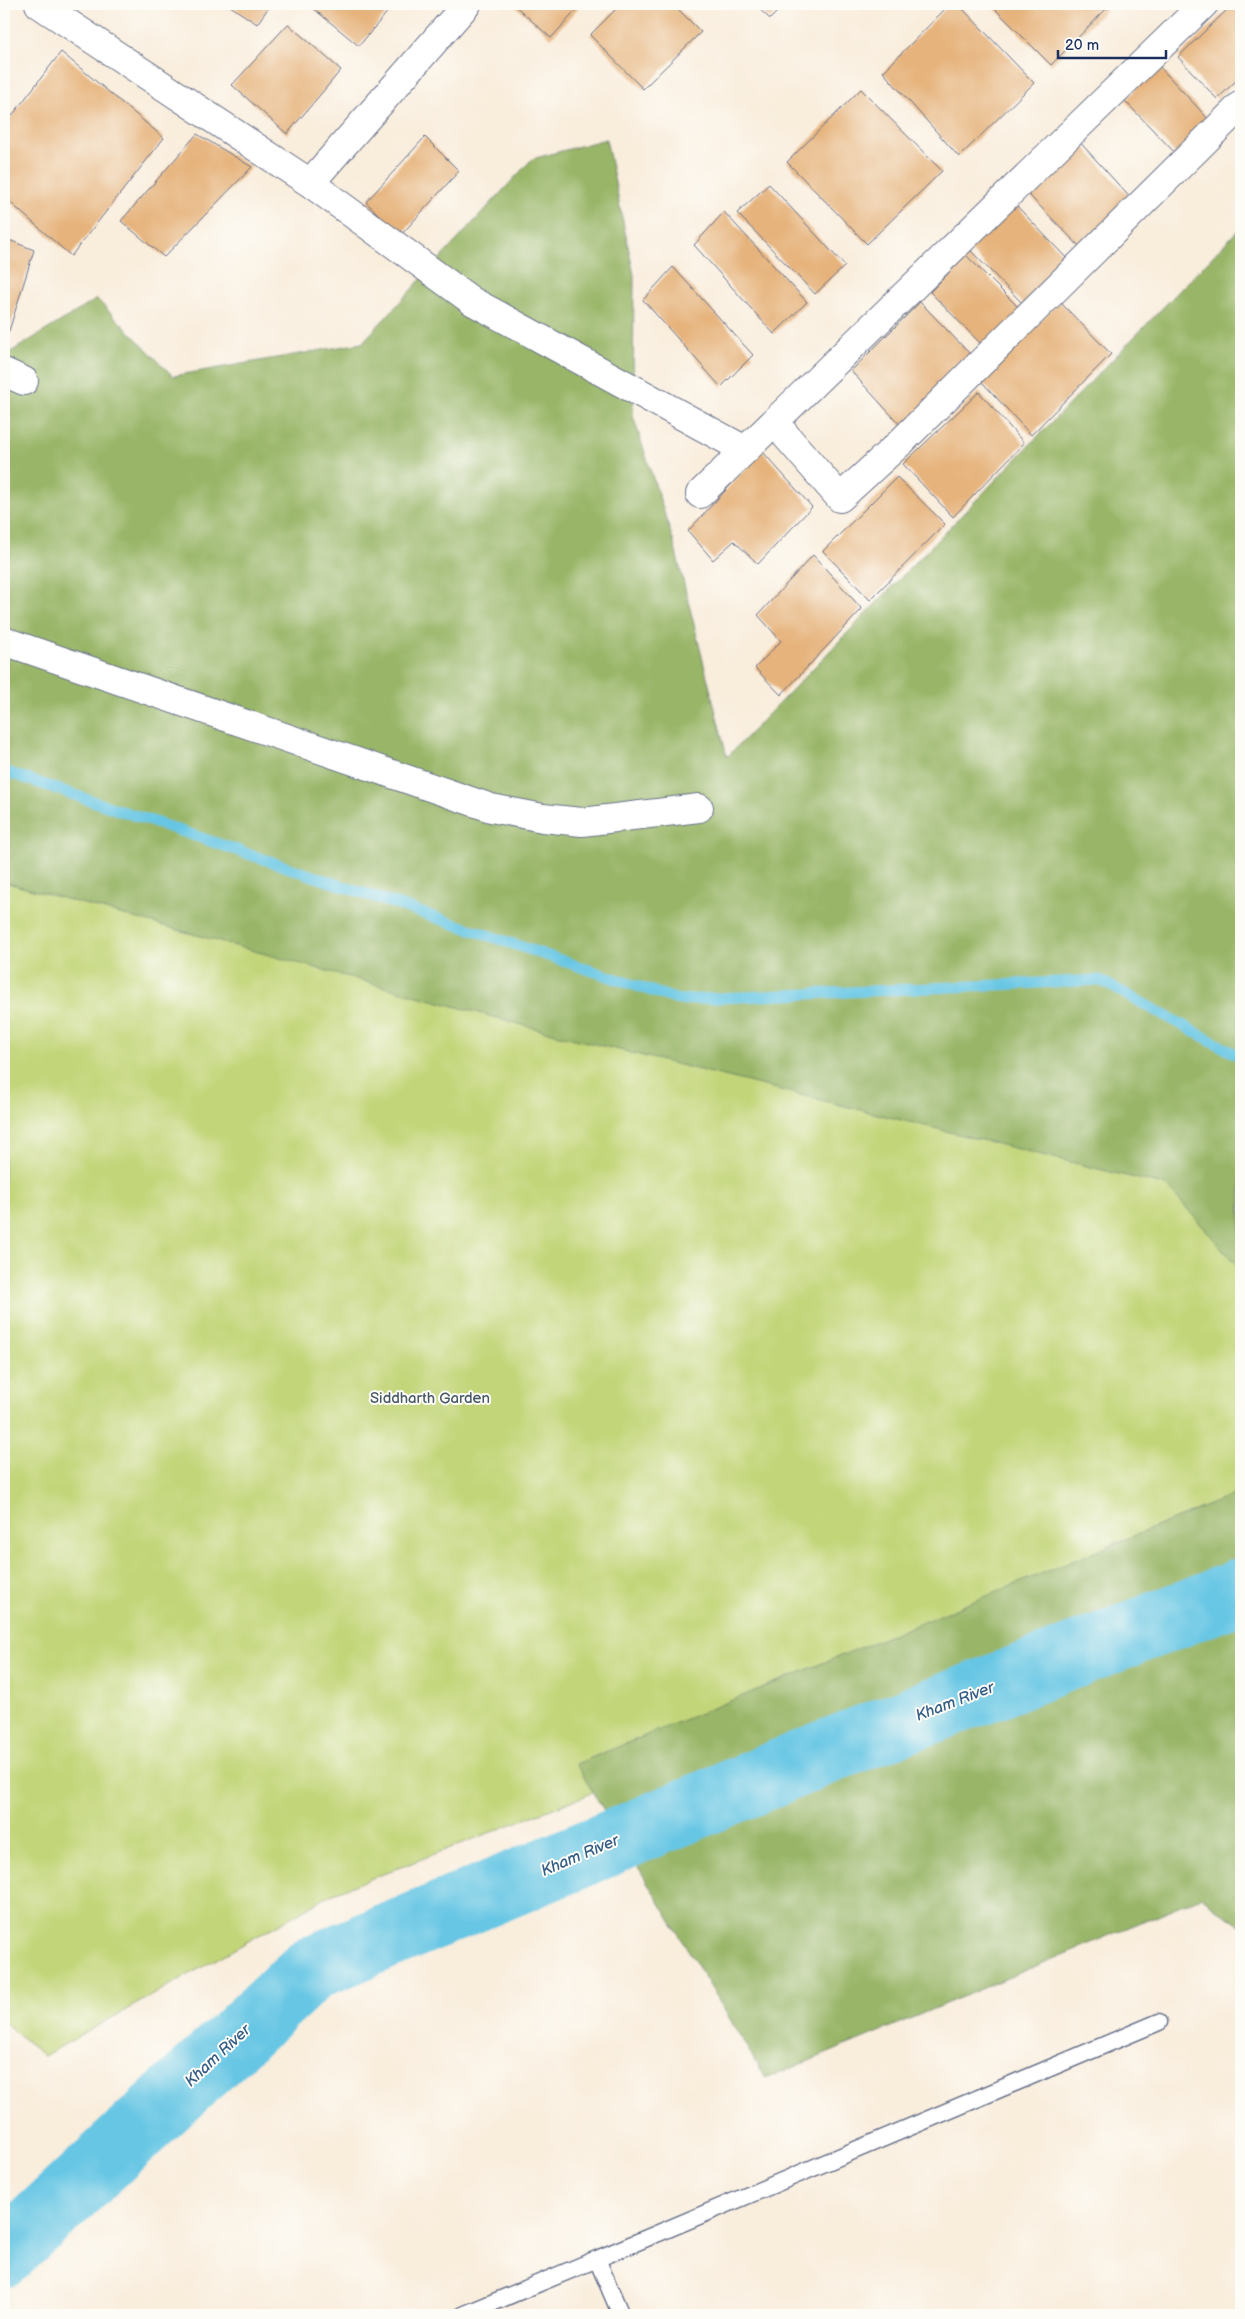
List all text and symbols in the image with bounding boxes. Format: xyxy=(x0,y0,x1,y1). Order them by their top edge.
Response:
scale bar xyxy=(1058,28,1165,60)
text: 20 m xyxy=(1065,36,1099,55)
park label: Siddharth Garden xyxy=(370,1389,490,1408)
water label: Kham River xyxy=(913,1678,998,1726)
water label: Kham River xyxy=(538,1831,623,1881)
water label: Kham River xyxy=(181,2020,256,2091)

